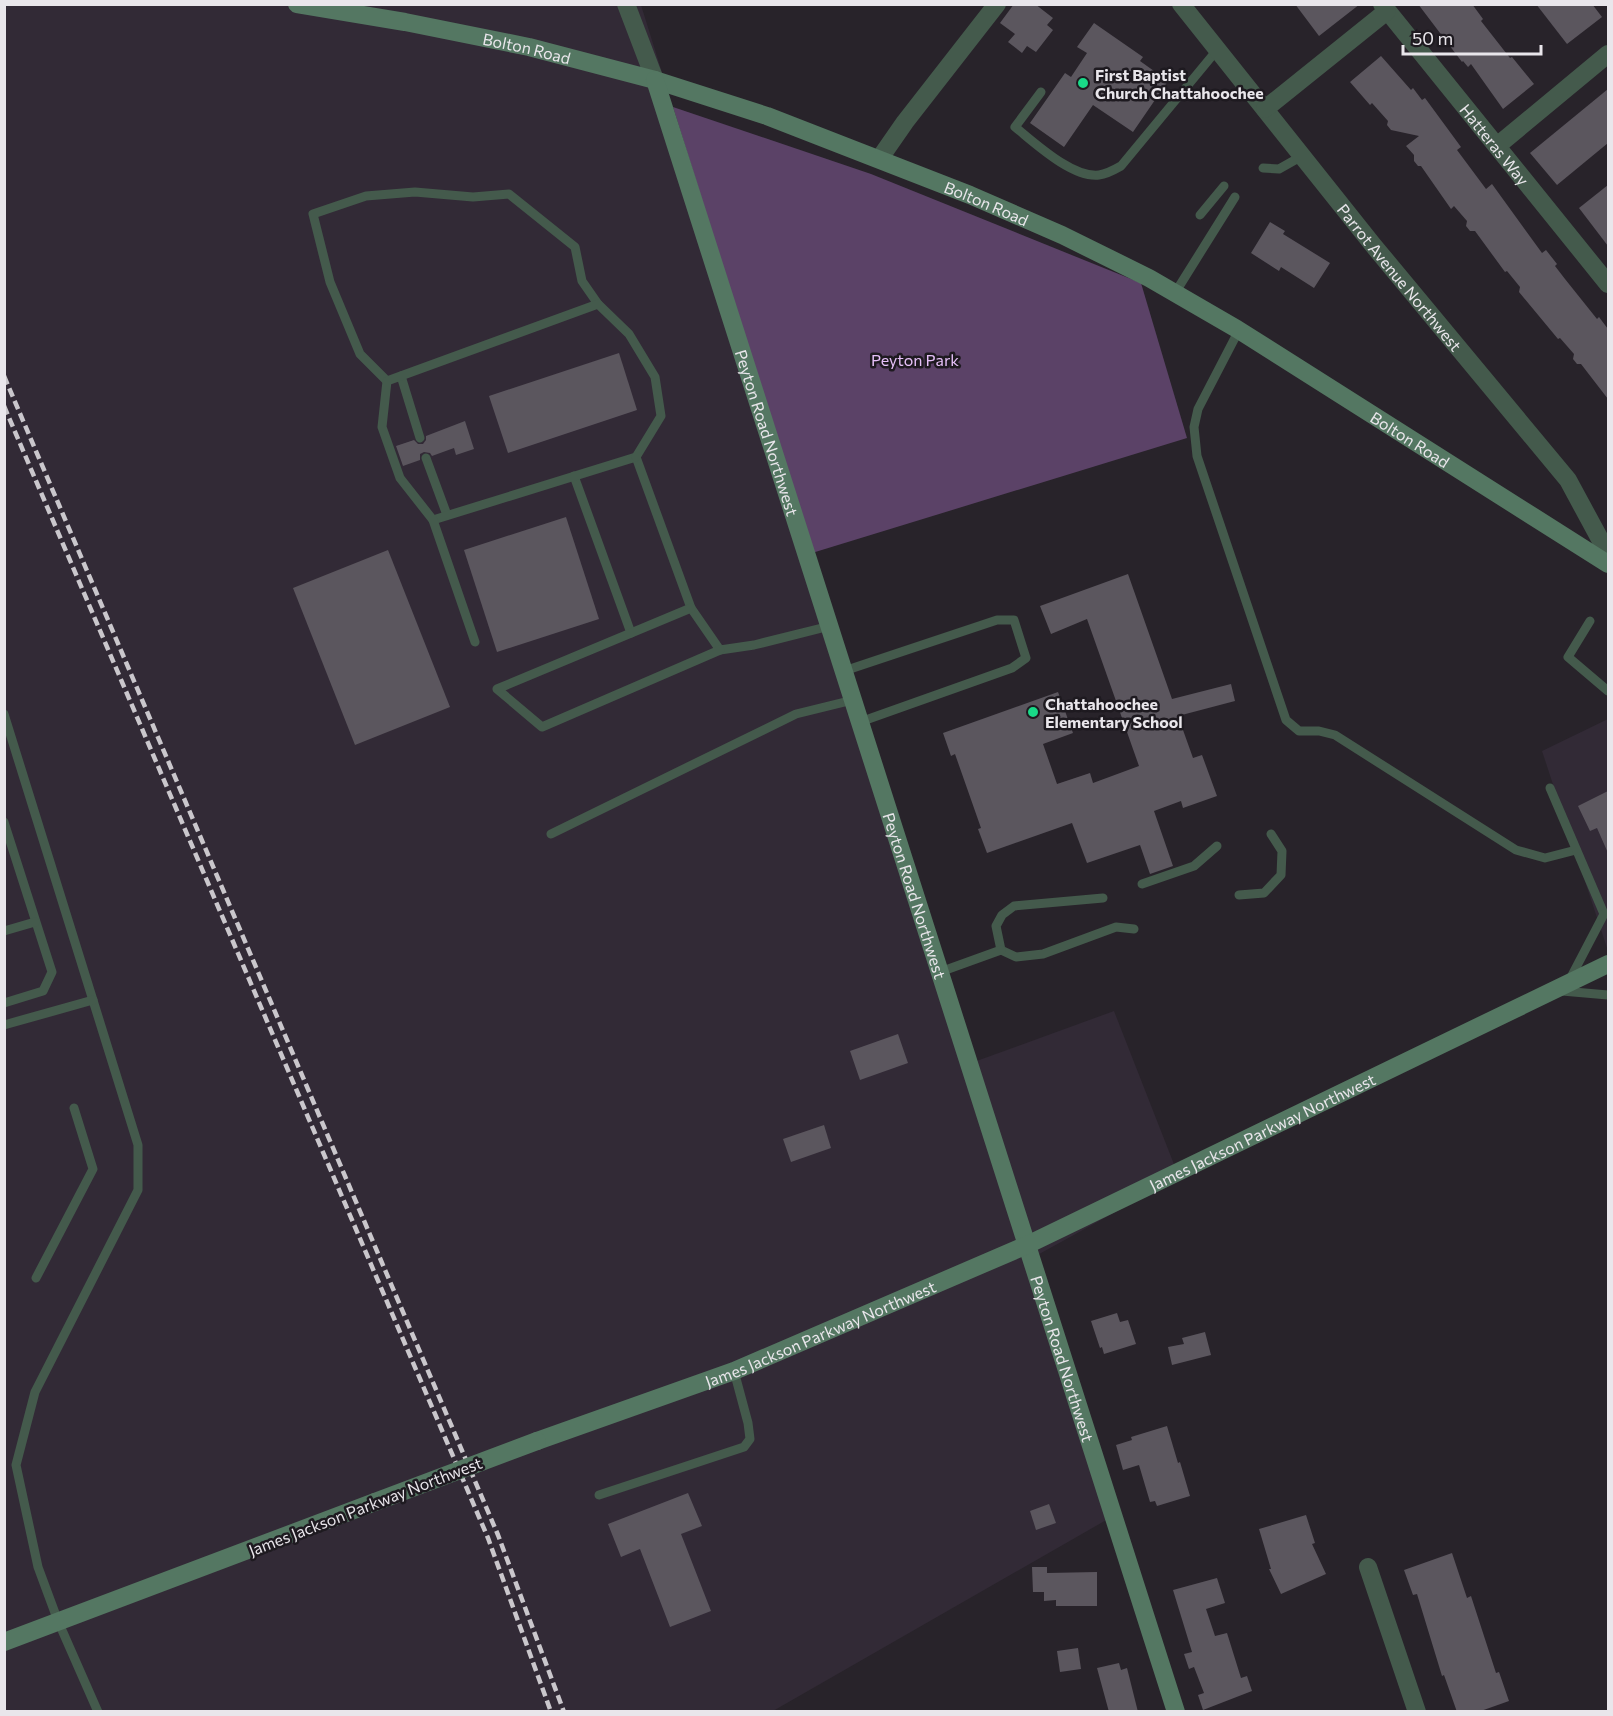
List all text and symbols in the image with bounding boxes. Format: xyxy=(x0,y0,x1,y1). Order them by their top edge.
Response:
scale bar xyxy=(1403,18,1541,56)
text: 50 m xyxy=(1412,27,1453,49)
street label: Bolton Road xyxy=(481,28,573,67)
place label: First Baptist Church Chattahoochee xyxy=(1095,65,1264,102)
marker: First Baptist Church Chattahoochee xyxy=(1076,76,1090,90)
street label: Hatteras Way xyxy=(1457,100,1533,188)
street label: Bolton Road xyxy=(942,177,1032,229)
street label: Parrot Avenue Northwest xyxy=(1334,200,1466,355)
street label: Peyton Road Northwest xyxy=(732,347,803,518)
park label: Peyton Park xyxy=(871,350,959,369)
street label: Bolton Road xyxy=(1367,407,1453,471)
place label: Chattahoochee Elementary School xyxy=(1045,694,1183,731)
marker: Chattahoochee Elementary School xyxy=(1026,705,1040,719)
street label: Peyton Road Northwest xyxy=(880,810,951,981)
street label: James Jackson Parkway Northwest xyxy=(1146,1068,1378,1194)
street label: Peyton Road Northwest xyxy=(1028,1273,1099,1444)
street label: James Jackson Parkway Northwest xyxy=(702,1276,939,1390)
street label: James Jackson Parkway Northwest xyxy=(246,1452,485,1559)

